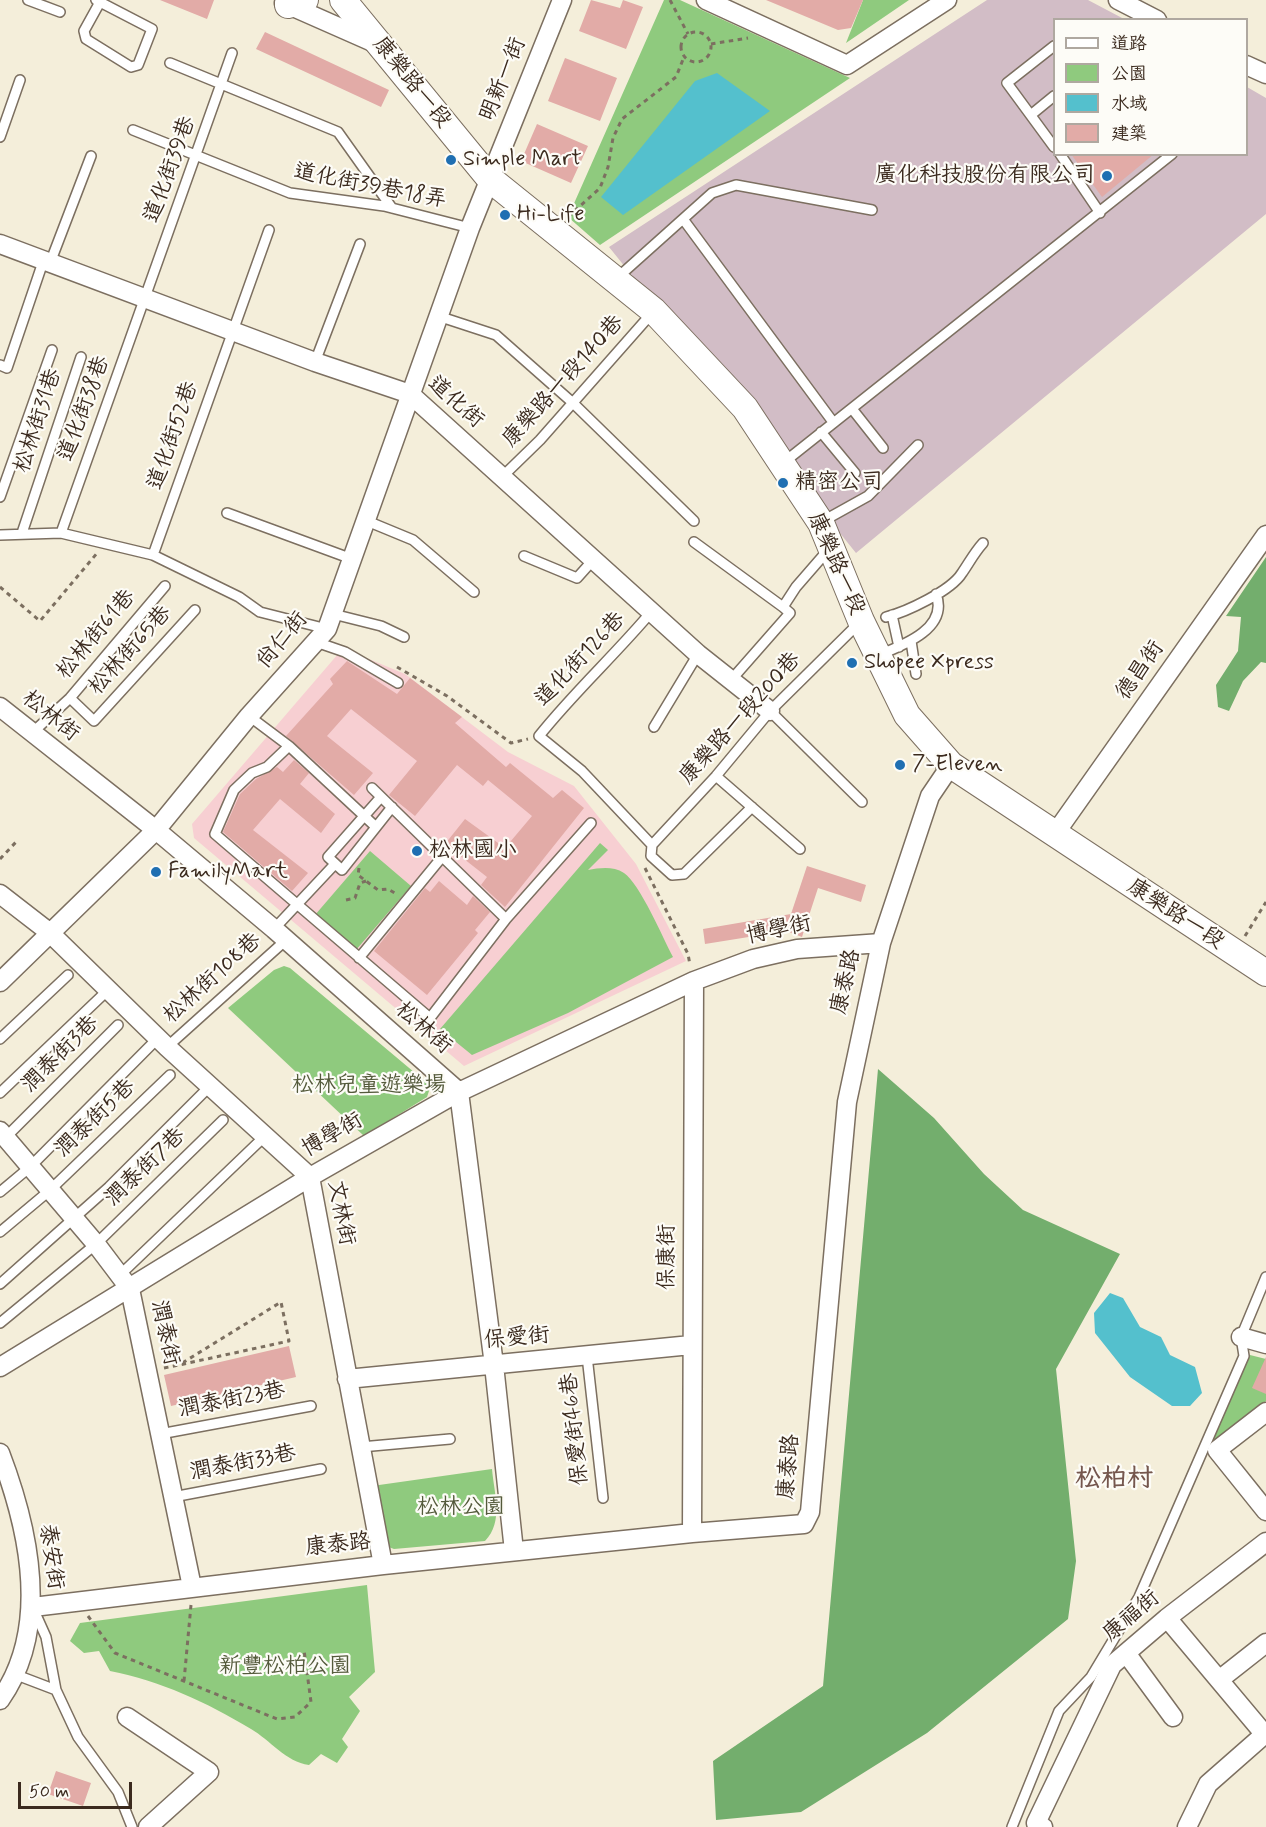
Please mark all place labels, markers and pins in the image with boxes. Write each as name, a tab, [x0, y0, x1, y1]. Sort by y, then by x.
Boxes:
place label: Simple Mart	[463, 147, 582, 173]
marker: Simple Mart	[444, 153, 458, 167]
place label: 廣化科技股份有限公司	[875, 163, 1095, 189]
marker: 廣化科技股份有限公司	[1100, 169, 1114, 183]
place label: Hi-Life	[517, 202, 584, 228]
marker: Hi-Life	[498, 208, 512, 222]
place label: 精密公司	[795, 470, 883, 496]
marker: 精密公司	[776, 476, 790, 490]
place label: Shopee Xpress	[864, 650, 994, 676]
marker: Shopee Xpress	[845, 656, 859, 670]
place label: 7-Eleven	[912, 752, 1002, 778]
marker: 7-Eleven	[893, 758, 907, 772]
place label: 松林國小	[429, 838, 517, 864]
marker: 松林國小	[410, 844, 424, 858]
place label: FamilyMart	[168, 859, 288, 885]
marker: FamilyMart	[149, 865, 163, 879]

